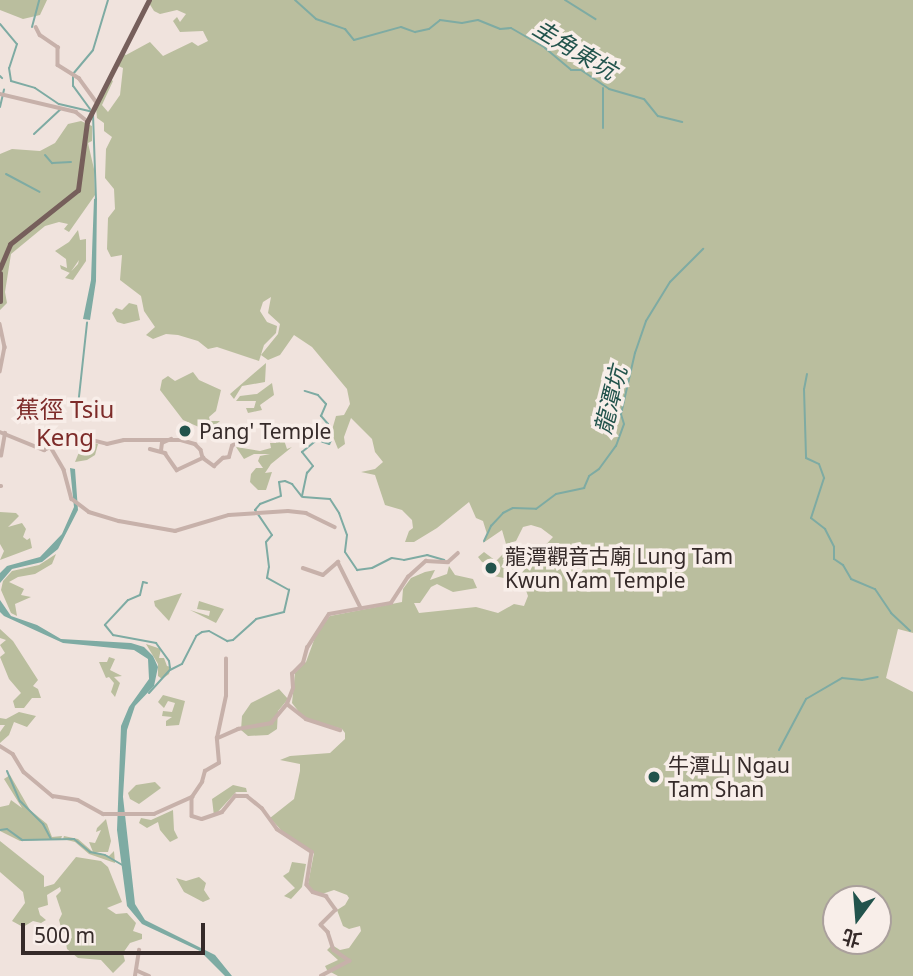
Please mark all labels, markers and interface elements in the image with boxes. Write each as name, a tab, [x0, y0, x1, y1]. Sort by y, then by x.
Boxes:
water label: 圭角東坑	[528, 13, 622, 85]
water label: 龍潭坑	[588, 363, 632, 437]
district label: 蕉徑 Tsiu Keng	[16, 395, 114, 451]
place label: Pang' Temple	[199, 418, 331, 444]
marker: Pang' Temple	[177, 423, 193, 439]
place label: 龍潭觀音古廟 Lung Tam Kwun Yam Temple	[505, 543, 733, 593]
marker: 龍潭觀音古廟 Lung Tam Kwun Yam Temple	[483, 560, 499, 576]
place label: 牛潭山 Ngau Tam Shan	[668, 752, 790, 802]
marker: 牛潭山 Ngau Tam Shan	[646, 769, 662, 785]
north arrow	[822, 885, 892, 955]
scale bar	[24, 909, 208, 953]
text: 500 m	[34, 921, 95, 949]
text: 北	[839, 923, 864, 953]

